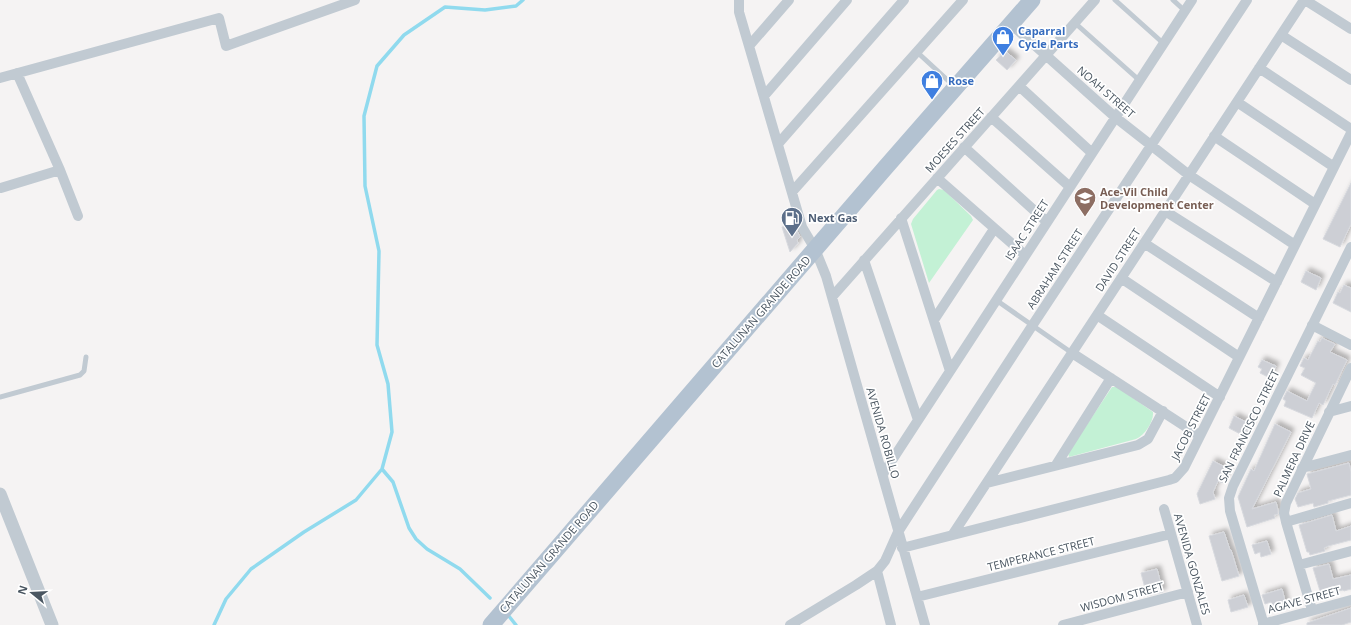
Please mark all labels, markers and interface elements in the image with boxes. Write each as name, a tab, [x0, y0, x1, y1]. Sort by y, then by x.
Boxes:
place label: Caparral Cycle Parts	[1018, 23, 1079, 51]
shop icon: Caparral Cycle Parts	[990, 24, 1016, 57]
street label: NOAH STREET	[1074, 62, 1138, 121]
shop icon: Rose	[919, 68, 945, 101]
place label: Rose	[948, 73, 975, 88]
street label: MOESES STREET	[921, 104, 988, 175]
place label: Ace-Vil Child Development Center	[1100, 184, 1214, 212]
school or university icon: Ace-Vil Child Development Center	[1072, 185, 1098, 218]
street label: ISAAC STREET	[1001, 196, 1052, 263]
fuel station icon: Next Gas	[779, 205, 805, 238]
place label: Next Gas	[808, 210, 858, 225]
street label: DAVID STREET	[1092, 225, 1144, 294]
street label: ABRAHAM STREET	[1023, 226, 1086, 312]
street label: CATALUNAN GRANDE ROAD	[708, 252, 814, 371]
street label: SAN FRANCISCO STREET	[1215, 367, 1282, 485]
street label: AVENIDA ROBILLO	[863, 385, 904, 480]
street label: JACOB STREET	[1167, 391, 1214, 463]
street label: PALMERA DRIVE	[1269, 418, 1318, 499]
street label: CATALUNAN GRANDE ROAD	[496, 497, 602, 616]
street label: AVENIDA GONZALES	[1171, 511, 1214, 616]
street label: TEMPERANCE STREET	[986, 533, 1096, 574]
north arrow	[12, 573, 52, 613]
street label: WISDOM STREET	[1079, 578, 1165, 615]
text: N	[13, 583, 31, 596]
street label: AGAVE STREET	[1266, 583, 1342, 616]

